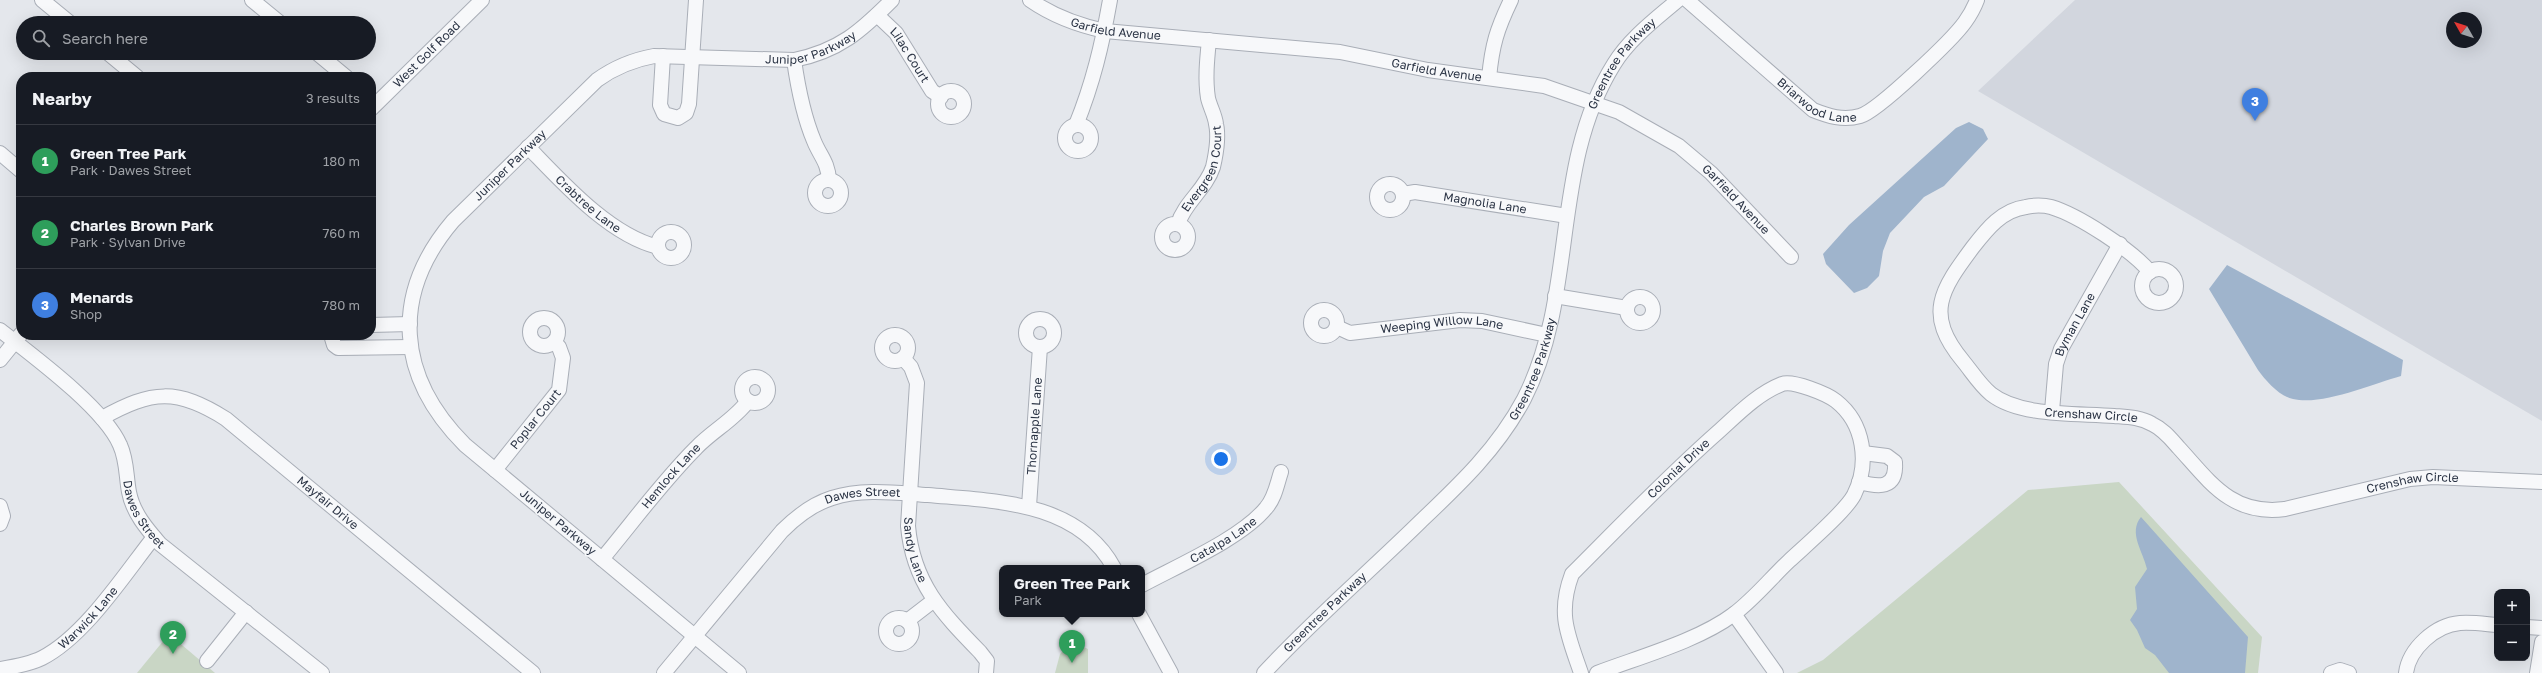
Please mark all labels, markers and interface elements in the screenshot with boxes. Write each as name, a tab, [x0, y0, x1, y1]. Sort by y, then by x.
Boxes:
north arrow	[2446, 12, 2482, 48]
street label: Garfield Avenue	[1069, 14, 1161, 43]
street label: Greentree Parkway	[1584, 14, 1659, 111]
search box	[16, 16, 376, 60]
street label: West Golf Road	[390, 18, 463, 90]
street label: Lilac Court	[887, 23, 933, 85]
icon: search	[30, 27, 52, 49]
street label: Juniper Parkway	[765, 27, 859, 67]
text: Search here	[62, 29, 148, 47]
street label: Garfield Avenue	[1390, 55, 1483, 84]
street label: Briarwood Lane	[1774, 74, 1858, 125]
text: Nearby	[32, 88, 92, 109]
pin: 3	[2242, 88, 2268, 121]
text: 3 results	[306, 90, 360, 106]
street label: Evergreen Court	[1178, 124, 1224, 214]
street label: Juniper Parkway	[470, 126, 549, 204]
text: Green Tree Park	[70, 144, 186, 162]
text: 1	[42, 153, 48, 169]
text: 180 m	[323, 153, 360, 169]
street label: Garfield Avenue	[1699, 161, 1773, 237]
text: Park · Dawes Street	[70, 162, 191, 178]
street label: Crabtree Lane	[552, 172, 624, 236]
street label: Magnolia Lane	[1442, 189, 1528, 217]
text: Charles Brown Park	[70, 216, 214, 234]
text: 2	[41, 225, 49, 241]
text: 760 m	[322, 225, 360, 241]
text: Park · Sylvan Drive	[70, 234, 186, 250]
text: Menards	[70, 288, 133, 306]
street label: Byman Lane	[2051, 290, 2098, 358]
text: 3	[41, 297, 49, 313]
text: 780 m	[322, 297, 360, 313]
text: Shop	[70, 306, 102, 322]
street label: Weeping Willow Lane	[1380, 312, 1505, 336]
street label: Greentree Parkway	[1505, 316, 1558, 423]
street label: Thornapple Lane	[1023, 377, 1045, 475]
street label: Poplar Court	[507, 386, 564, 452]
street label: Crenshaw Circle	[2044, 404, 2139, 425]
street label: Colonial Drive	[1644, 435, 1712, 501]
street label: Hemlock Lane	[638, 440, 704, 511]
your location	[1211, 449, 1231, 469]
street label: Crenshaw Circle	[2365, 469, 2459, 496]
street label: Mayfair Drive	[294, 473, 362, 532]
street label: Dawes Street	[120, 479, 168, 552]
street label: Dawes Street	[822, 484, 901, 507]
street label: Juniper Parkway	[517, 485, 600, 558]
street label: Catalpa Lane	[1187, 513, 1260, 566]
street label: Sandy Lane	[901, 517, 931, 585]
popup	[999, 565, 1145, 617]
street label: Greentree Parkway	[1280, 569, 1370, 655]
text: Green Tree Park	[1014, 574, 1130, 592]
street label: Warwick Lane	[55, 583, 121, 652]
map controls	[2494, 589, 2530, 661]
button: +	[2494, 589, 2530, 625]
text: Park	[1014, 592, 1042, 608]
pin: 2	[160, 621, 186, 654]
button: −	[2494, 625, 2530, 661]
pin: 1	[1059, 630, 1085, 663]

